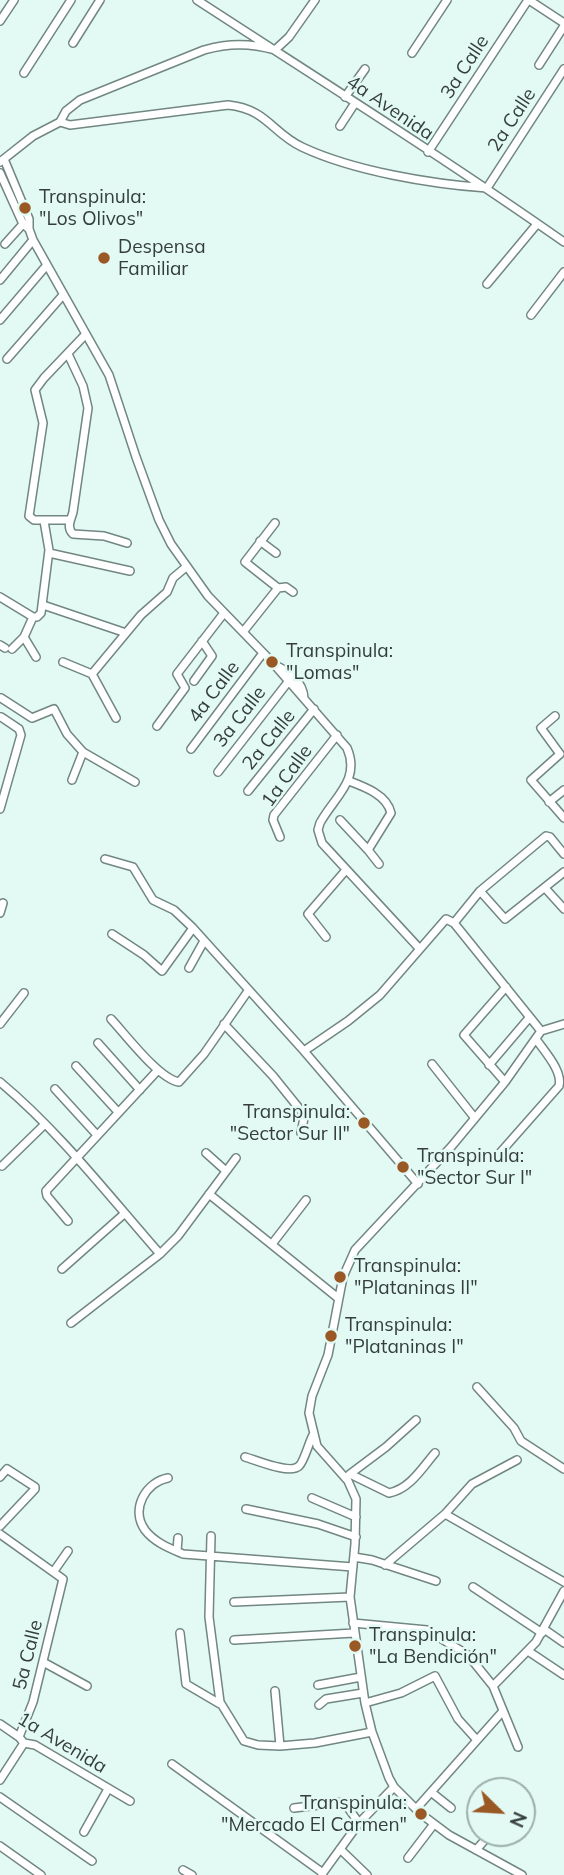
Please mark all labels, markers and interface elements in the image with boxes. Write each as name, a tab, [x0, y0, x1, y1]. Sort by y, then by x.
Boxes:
street label: 3a Calle	[436, 31, 494, 103]
street label: 4a Avenida	[342, 71, 438, 145]
street label: 2a Calle	[483, 84, 541, 156]
place label: Transpinula: "Los Olivos"	[39, 186, 146, 230]
marker: Transpinula: "Los Olivos"	[17, 200, 33, 216]
place label: Despensa Familiar	[118, 236, 206, 280]
marker: Despensa Familiar	[96, 250, 112, 266]
place label: Transpinula: "Lomas"	[286, 640, 393, 684]
marker: Transpinula: "Lomas"	[264, 654, 280, 670]
street label: 4a Calle	[183, 657, 245, 727]
street label: 3a Calle	[209, 682, 271, 752]
street label: 2a Calle	[238, 705, 300, 775]
street label: 1a Calle	[257, 740, 317, 812]
place label: Transpinula: "Sector Sur II"	[230, 1101, 350, 1145]
marker: Transpinula: "Sector Sur II"	[356, 1115, 372, 1131]
place label: Transpinula: "Sector Sur I"	[417, 1145, 532, 1189]
marker: Transpinula: "Sector Sur I"	[395, 1159, 411, 1175]
place label: Transpinula: "Plataninas II"	[354, 1255, 478, 1299]
marker: Transpinula: "Plataninas II"	[332, 1269, 348, 1285]
place label: Transpinula: "Plataninas I"	[345, 1314, 464, 1358]
marker: Transpinula: "Plataninas I"	[323, 1328, 339, 1344]
street label: 5a Calle	[8, 1618, 48, 1692]
place label: Transpinula: "La Bendición"	[369, 1624, 497, 1668]
marker: Transpinula: "La Bendición"	[347, 1638, 363, 1654]
street label: 1a Avenida	[13, 1707, 111, 1779]
north arrow	[466, 1777, 536, 1847]
place label: Transpinula: "Mercado El Carmen"	[221, 1792, 407, 1836]
marker: Transpinula: "Mercado El Carmen"	[413, 1806, 429, 1822]
text: N	[504, 1808, 532, 1831]

